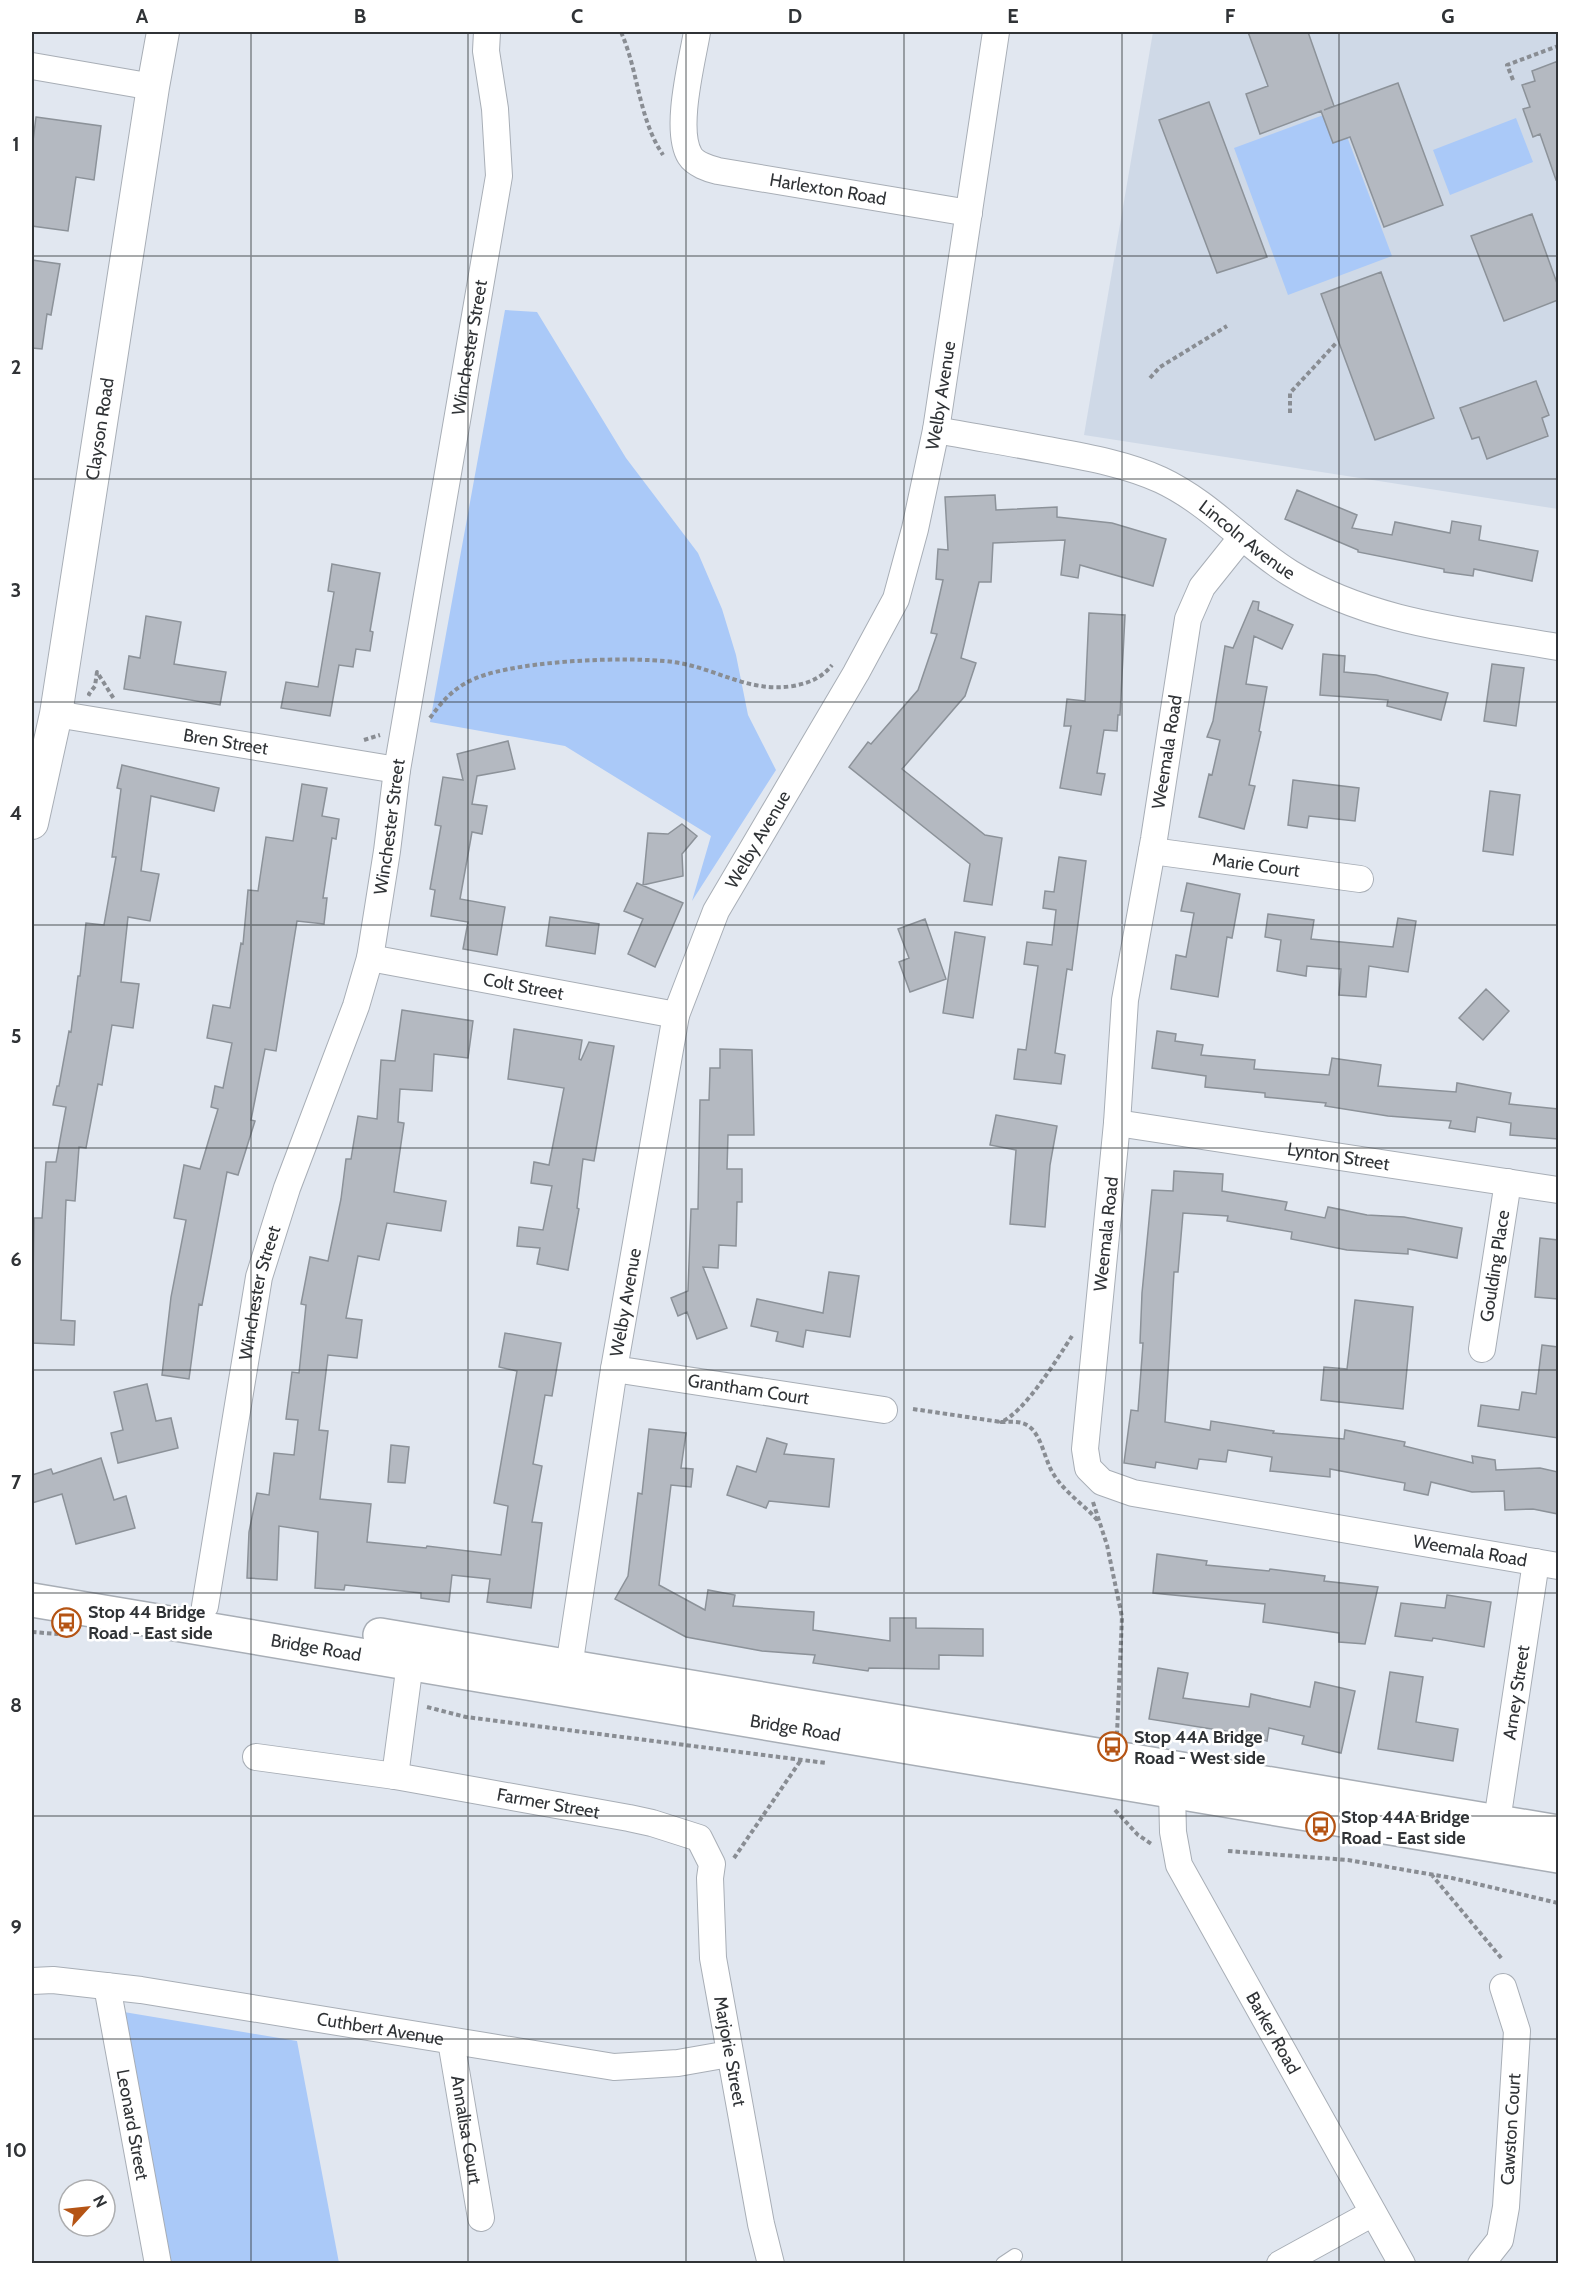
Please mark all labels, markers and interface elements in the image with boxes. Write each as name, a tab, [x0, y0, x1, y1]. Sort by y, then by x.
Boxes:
text: A	[136, 4, 149, 28]
text: B	[354, 4, 366, 28]
text: C	[571, 4, 583, 28]
text: D	[788, 4, 802, 28]
text: E	[1007, 4, 1019, 28]
text: F	[1225, 4, 1236, 28]
text: G	[1441, 4, 1455, 28]
text: 1	[12, 132, 20, 156]
street label: Harlexton Road	[768, 169, 888, 210]
street label: Winchester Street	[447, 278, 492, 417]
street label: Welby Avenue	[921, 340, 960, 452]
text: 2	[11, 355, 21, 379]
street label: Clayson Road	[81, 376, 119, 482]
street label: Lincoln Avenue	[1194, 495, 1299, 584]
text: 3	[11, 578, 21, 602]
street label: Weemala Road	[1147, 693, 1187, 811]
street label: Bren Street	[182, 724, 270, 760]
street label: Winchester Street	[369, 757, 410, 896]
street label: Welby Avenue	[721, 787, 795, 893]
text: 4	[10, 801, 22, 825]
street label: Marie Court	[1211, 848, 1301, 882]
street label: Colt Street	[481, 968, 565, 1005]
text: 5	[11, 1024, 21, 1048]
street label: Lynton Street	[1286, 1138, 1391, 1175]
street label: Weemala Road	[1089, 1176, 1123, 1292]
street label: Goulding Place	[1475, 1209, 1514, 1323]
street label: Winchester Street	[235, 1223, 285, 1361]
street label: Welby Avenue	[605, 1246, 646, 1358]
text: 6	[10, 1247, 22, 1271]
street label: Grantham Court	[686, 1369, 811, 1409]
text: 7	[11, 1470, 22, 1494]
street label: Weemala Road	[1412, 1530, 1529, 1572]
place label: Stop 44 Bridge Road - East side	[88, 1601, 213, 1644]
bus stop icon: Stop 44 Bridge Road - East side	[51, 1606, 83, 1638]
street label: Bridge Road	[269, 1629, 363, 1666]
street label: Arney Street	[1498, 1644, 1534, 1741]
text: 8	[10, 1693, 22, 1717]
street label: Bridge Road	[748, 1710, 842, 1746]
place label: Stop 44A Bridge Road - West side	[1134, 1726, 1265, 1769]
bus stop icon: Stop 44A Bridge Road - West side	[1097, 1731, 1129, 1763]
street label: Farmer Street	[495, 1784, 601, 1824]
place label: Stop 44A Bridge Road - East side	[1341, 1806, 1470, 1849]
bus stop icon: Stop 44A Bridge Road - East side	[1304, 1811, 1336, 1843]
text: 9	[10, 1915, 22, 1939]
street label: Barker Road	[1241, 1988, 1305, 2078]
street label: Marjorie Street	[709, 1994, 751, 2108]
street label: Cuthbert Avenue	[315, 2008, 445, 2050]
street label: Leonard Street	[111, 2067, 153, 2182]
street label: Cawston Court	[1496, 2073, 1525, 2186]
street label: Annalisa Court	[446, 2074, 486, 2186]
text: 10	[5, 2138, 27, 2162]
north arrow	[57, 2178, 117, 2238]
text: N	[89, 2192, 111, 2211]

